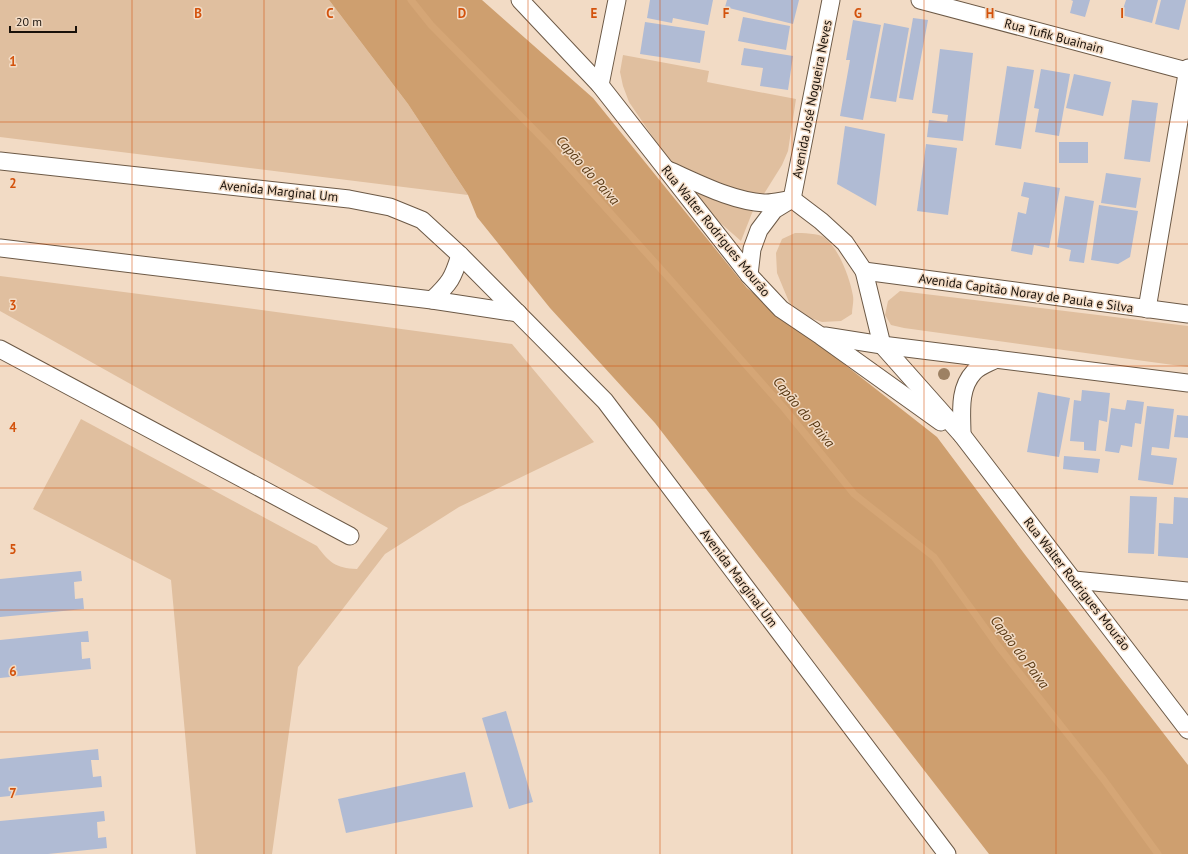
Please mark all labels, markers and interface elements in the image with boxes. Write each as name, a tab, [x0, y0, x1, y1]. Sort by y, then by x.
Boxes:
text: B	[194, 5, 202, 22]
text: C	[326, 5, 334, 22]
text: D	[458, 5, 466, 22]
text: E	[591, 5, 598, 22]
text: F	[723, 5, 730, 22]
text: G	[854, 5, 862, 22]
text: H	[986, 5, 994, 22]
text: I	[1120, 5, 1124, 22]
scale bar	[10, 8, 76, 34]
text: 20 m	[16, 14, 42, 29]
street label: Rua Tufik Buainain	[1003, 15, 1105, 57]
street label: Avenida José Nogueira Neves	[788, 18, 836, 180]
text: 1	[9, 53, 17, 70]
water label: Capão do Paiva	[552, 132, 624, 209]
street label: Rua Walter Rodrigues Mourão	[658, 162, 774, 300]
text: 2	[9, 175, 17, 192]
street label: Avenida Marginal Um	[219, 176, 339, 206]
street label: Avenida Capitão Noray de Paula e Silva	[918, 270, 1134, 316]
text: 3	[9, 297, 17, 314]
water label: Capão do Paiva	[769, 373, 839, 451]
text: 4	[9, 419, 17, 436]
street label: Rua Walter Rodrigues Mourão	[1020, 514, 1134, 654]
street label: Avenida Marginal Um	[696, 525, 782, 631]
text: 5	[9, 541, 17, 558]
water label: Capão do Paiva	[987, 612, 1053, 692]
text: 6	[9, 663, 17, 680]
text: 7	[9, 785, 17, 802]

